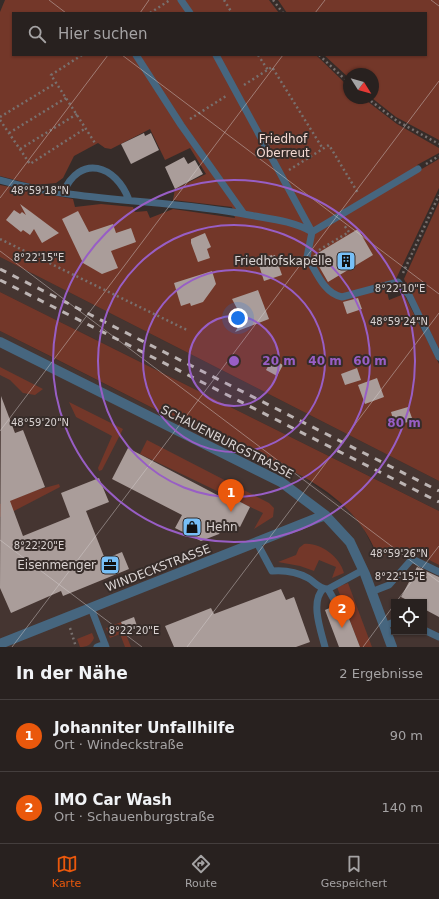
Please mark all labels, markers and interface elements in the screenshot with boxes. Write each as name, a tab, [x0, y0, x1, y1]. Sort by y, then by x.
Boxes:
search box	[12, 12, 427, 56]
icon: search	[26, 23, 48, 45]
text: Hier suchen	[58, 25, 147, 43]
north arrow	[343, 68, 379, 104]
park label: Friedhof Oberreut	[256, 132, 310, 160]
text: 48°59'18"N	[11, 185, 69, 196]
building icon: Friedhofskapelle	[335, 250, 357, 272]
text: 8°22'15"E	[14, 252, 64, 263]
place label: Friedhofskapelle	[234, 254, 332, 268]
text: 8°22'10"E	[375, 283, 425, 294]
your location	[228, 308, 248, 328]
text: 48°59'24"N	[370, 316, 428, 327]
centre of rings	[227, 354, 241, 368]
text: 20 m	[262, 354, 296, 368]
text: 40 m	[308, 354, 342, 368]
text: 60 m	[353, 354, 387, 368]
street label: SCHAUENBURGSTRASSE	[158, 402, 296, 482]
text: 80 m	[387, 416, 421, 430]
text: 48°59'20"N	[11, 417, 69, 428]
pin: 1	[218, 479, 244, 512]
shop icon: Hehn	[181, 516, 203, 538]
place label: Hehn	[206, 520, 238, 534]
text: 8°22'20"E	[14, 540, 64, 551]
street label: WINDECKSTRASSE	[104, 542, 212, 594]
text: 48°59'26"N	[370, 548, 428, 559]
office icon: Eisenmenger	[99, 554, 121, 576]
place label: Eisenmenger	[17, 558, 96, 572]
text: 8°22'15"E	[375, 571, 425, 582]
pin: 2	[329, 595, 355, 628]
map controls	[391, 599, 427, 635]
button: locate	[391, 599, 427, 635]
text: 8°22'20"E	[109, 625, 159, 636]
text: In der Nähe	[16, 663, 128, 683]
text: 2 Ergebnisse	[339, 666, 423, 681]
text: Johanniter Unfallhilfe	[54, 719, 235, 737]
text: 1	[24, 728, 34, 743]
text: 90 m	[390, 728, 423, 743]
text: Ort · Windeckstraße	[54, 737, 184, 752]
text: IMO Car Wash	[54, 791, 172, 809]
text: 2	[24, 800, 34, 815]
text: 140 m	[381, 800, 423, 815]
text: Ort · Schauenburgstraße	[54, 809, 214, 824]
tab: Karte	[52, 853, 81, 890]
tab: Route	[185, 853, 217, 890]
tab: Gespeichert	[321, 853, 387, 890]

